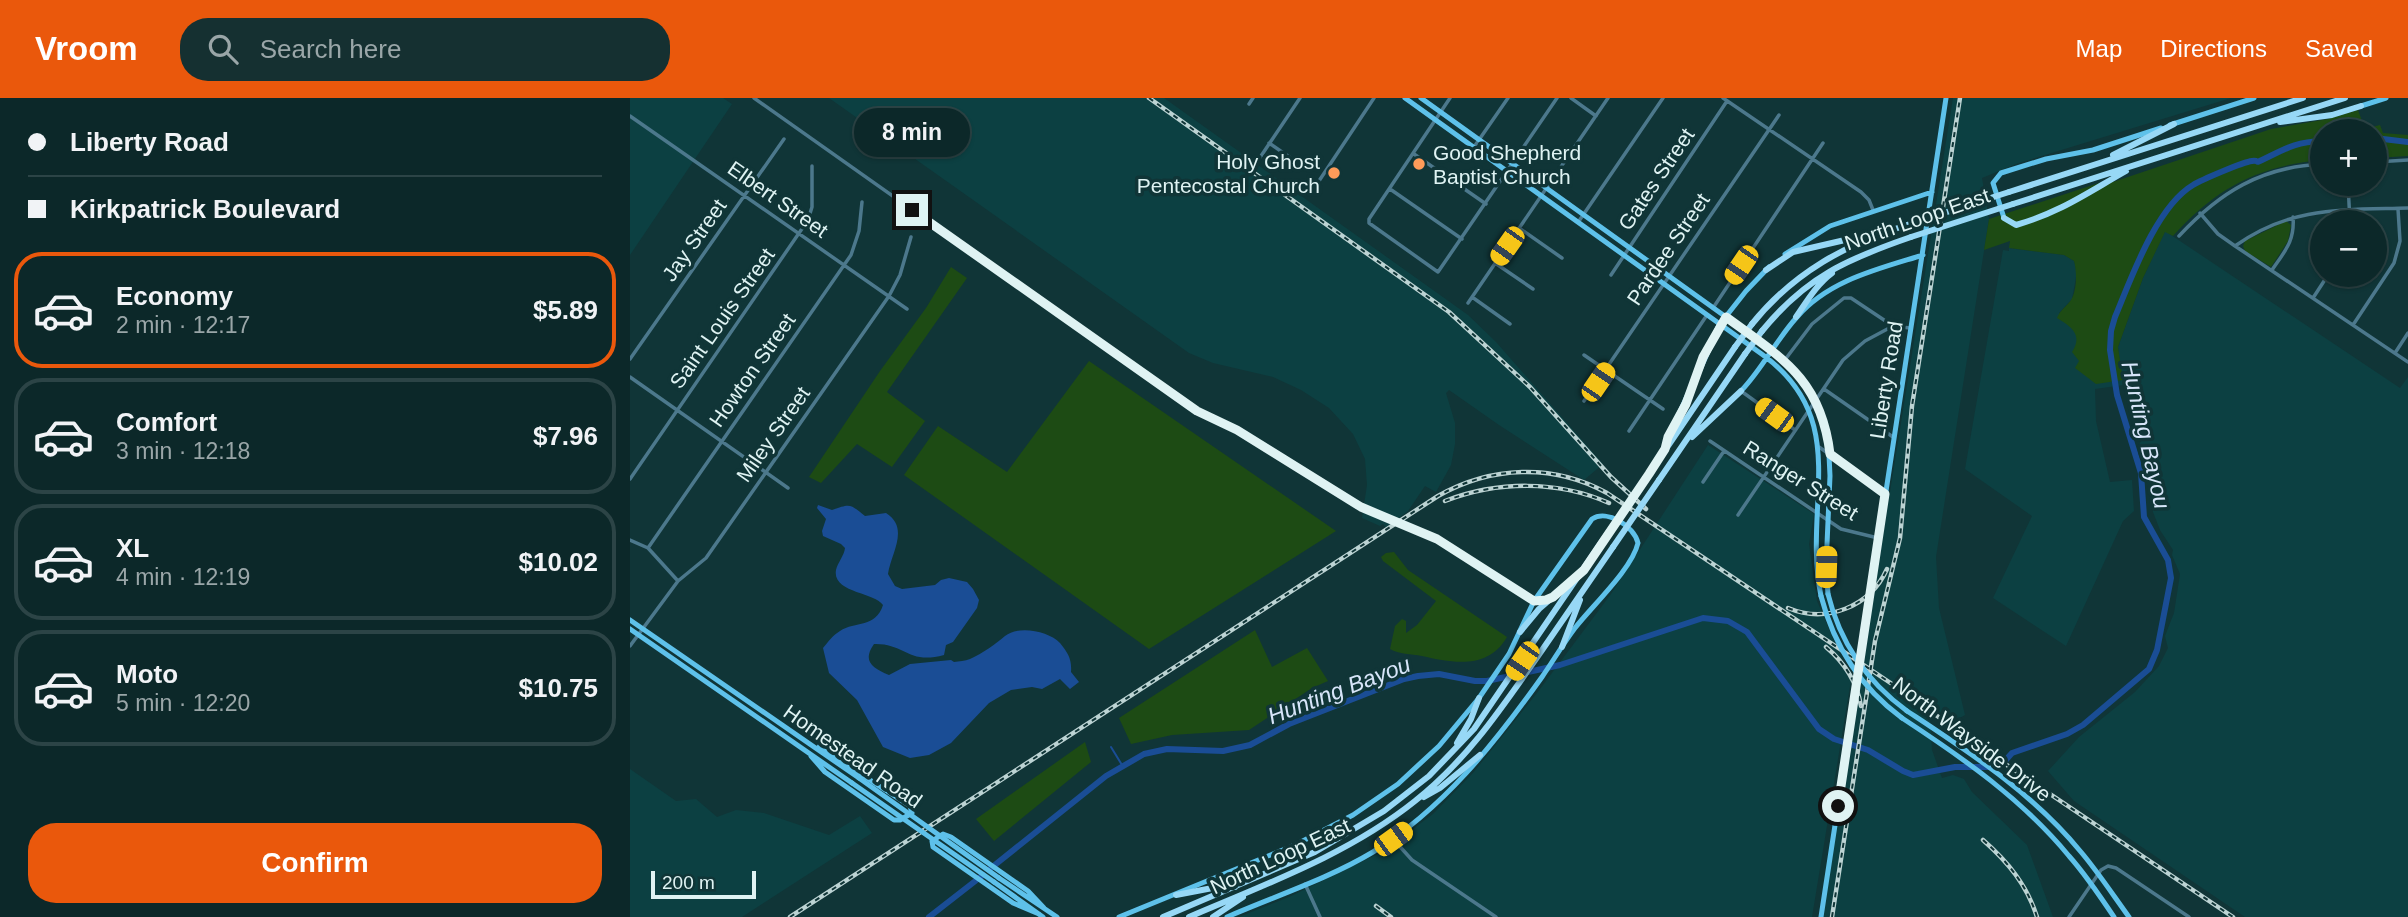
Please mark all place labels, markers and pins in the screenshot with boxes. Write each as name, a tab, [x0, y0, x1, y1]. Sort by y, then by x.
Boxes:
place label: Good Shepherd Baptist Church	[1433, 141, 1581, 188]
place label: Holy Ghost Pentecostal Church	[1137, 150, 1320, 197]
marker: Good Shepherd Baptist Church	[1411, 156, 1427, 172]
marker: Holy Ghost Pentecostal Church	[1326, 165, 1342, 181]

